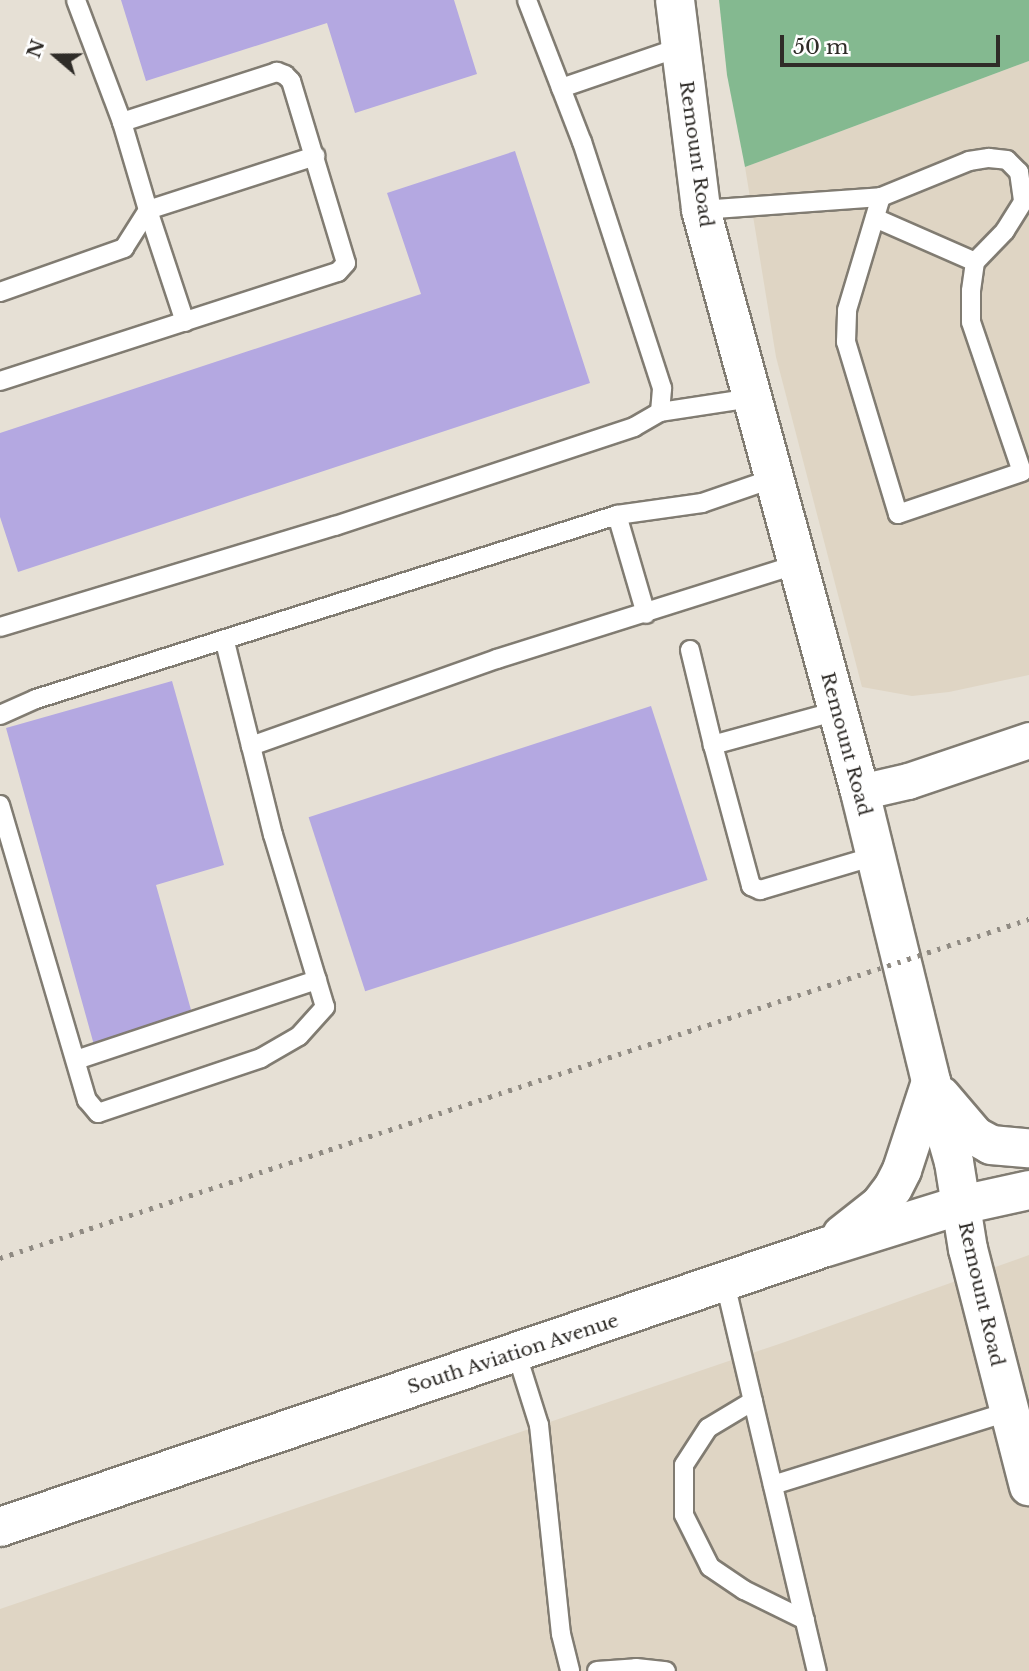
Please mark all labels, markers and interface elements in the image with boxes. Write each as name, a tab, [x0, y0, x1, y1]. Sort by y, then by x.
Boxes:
north arrow	[21, 21, 91, 91]
scale bar	[784, 21, 1004, 65]
text: 50 m	[793, 34, 848, 60]
text: N	[22, 36, 50, 61]
street label: Remount Road	[674, 79, 718, 229]
street label: Remount Road	[816, 670, 876, 818]
street label: Remount Road	[953, 1220, 1009, 1368]
street label: South Aviation Avenue	[404, 1309, 622, 1399]

